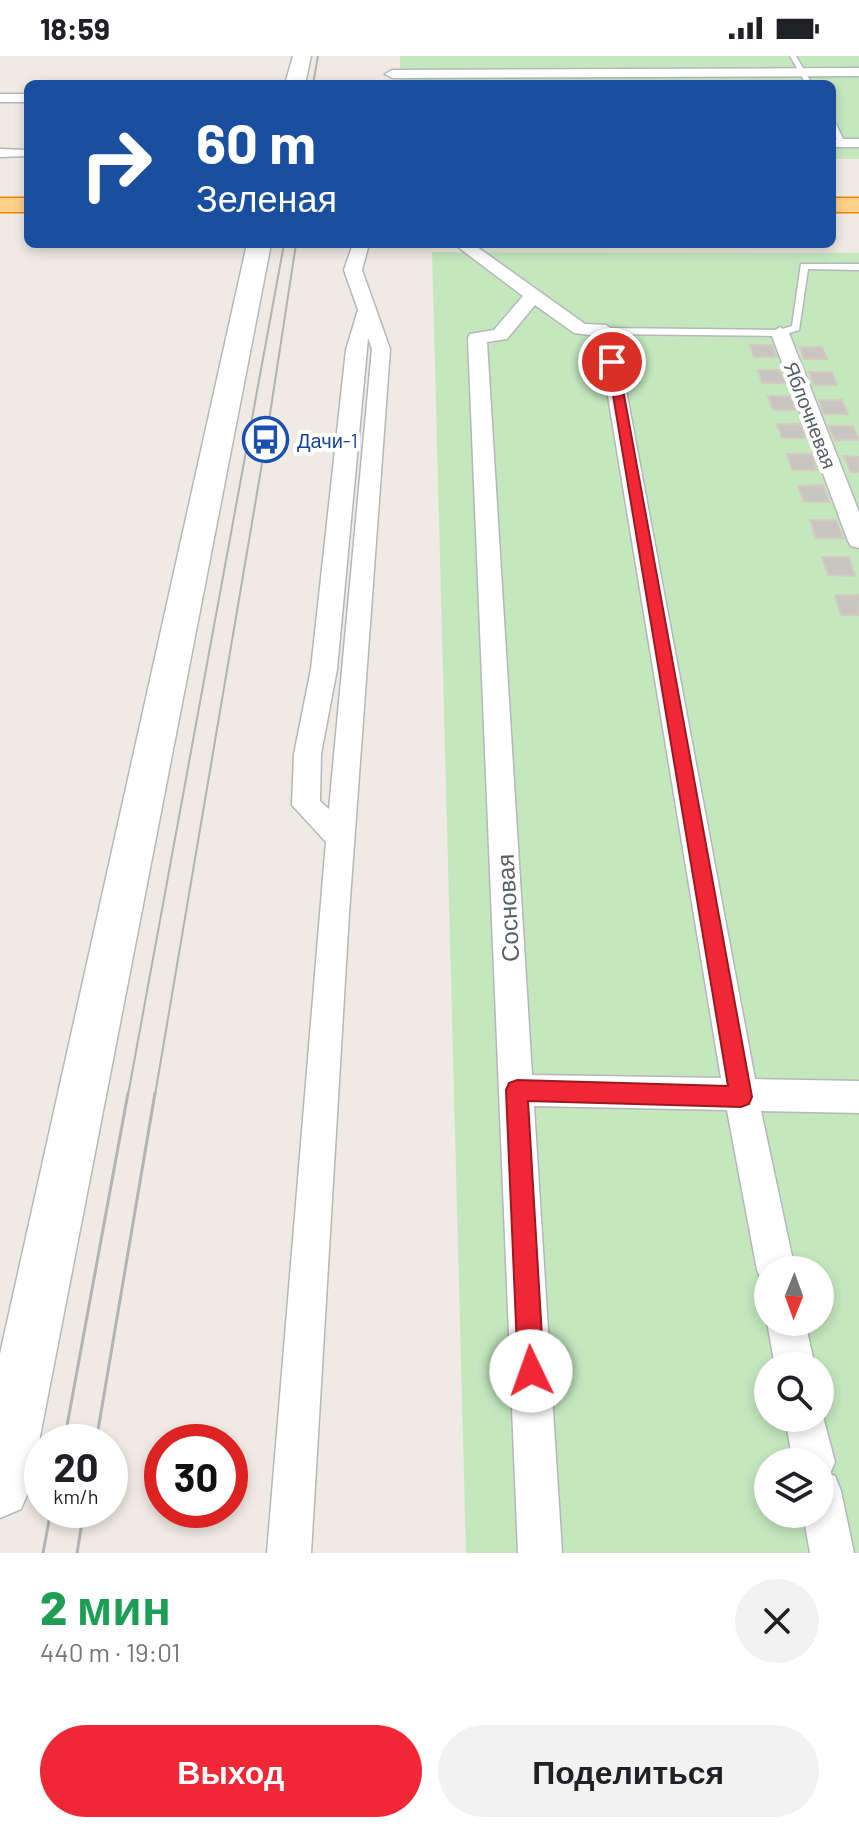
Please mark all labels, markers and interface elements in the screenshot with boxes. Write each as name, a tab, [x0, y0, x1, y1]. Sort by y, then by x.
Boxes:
text: 18:59	[40, 10, 110, 46]
text: 60 m	[196, 108, 316, 175]
icon: right	[64, 112, 168, 216]
text: Зеленая	[196, 176, 337, 219]
pin	[578, 328, 646, 396]
icon: arrive	[590, 340, 634, 384]
street label: Яблочневая	[780, 358, 842, 472]
bus stop icon: Дачи-1	[242, 416, 290, 464]
place label: Дачи-1	[297, 428, 358, 452]
street label: Сосновая	[490, 853, 524, 963]
north arrow	[754, 1256, 834, 1336]
map controls	[754, 1256, 834, 1528]
position arrow	[489, 1329, 573, 1413]
button: search	[754, 1352, 834, 1432]
speed limit sign: 30	[144, 1424, 248, 1528]
text: 20	[53, 1442, 99, 1490]
button: layers	[754, 1448, 834, 1528]
text: km/h	[53, 1484, 99, 1508]
text: 2 мин	[40, 1577, 171, 1635]
button: close	[735, 1579, 819, 1663]
text: 440 m · 19:01	[40, 1636, 180, 1667]
button: Выход	[40, 1725, 422, 1817]
button: Поделиться	[438, 1725, 819, 1817]

